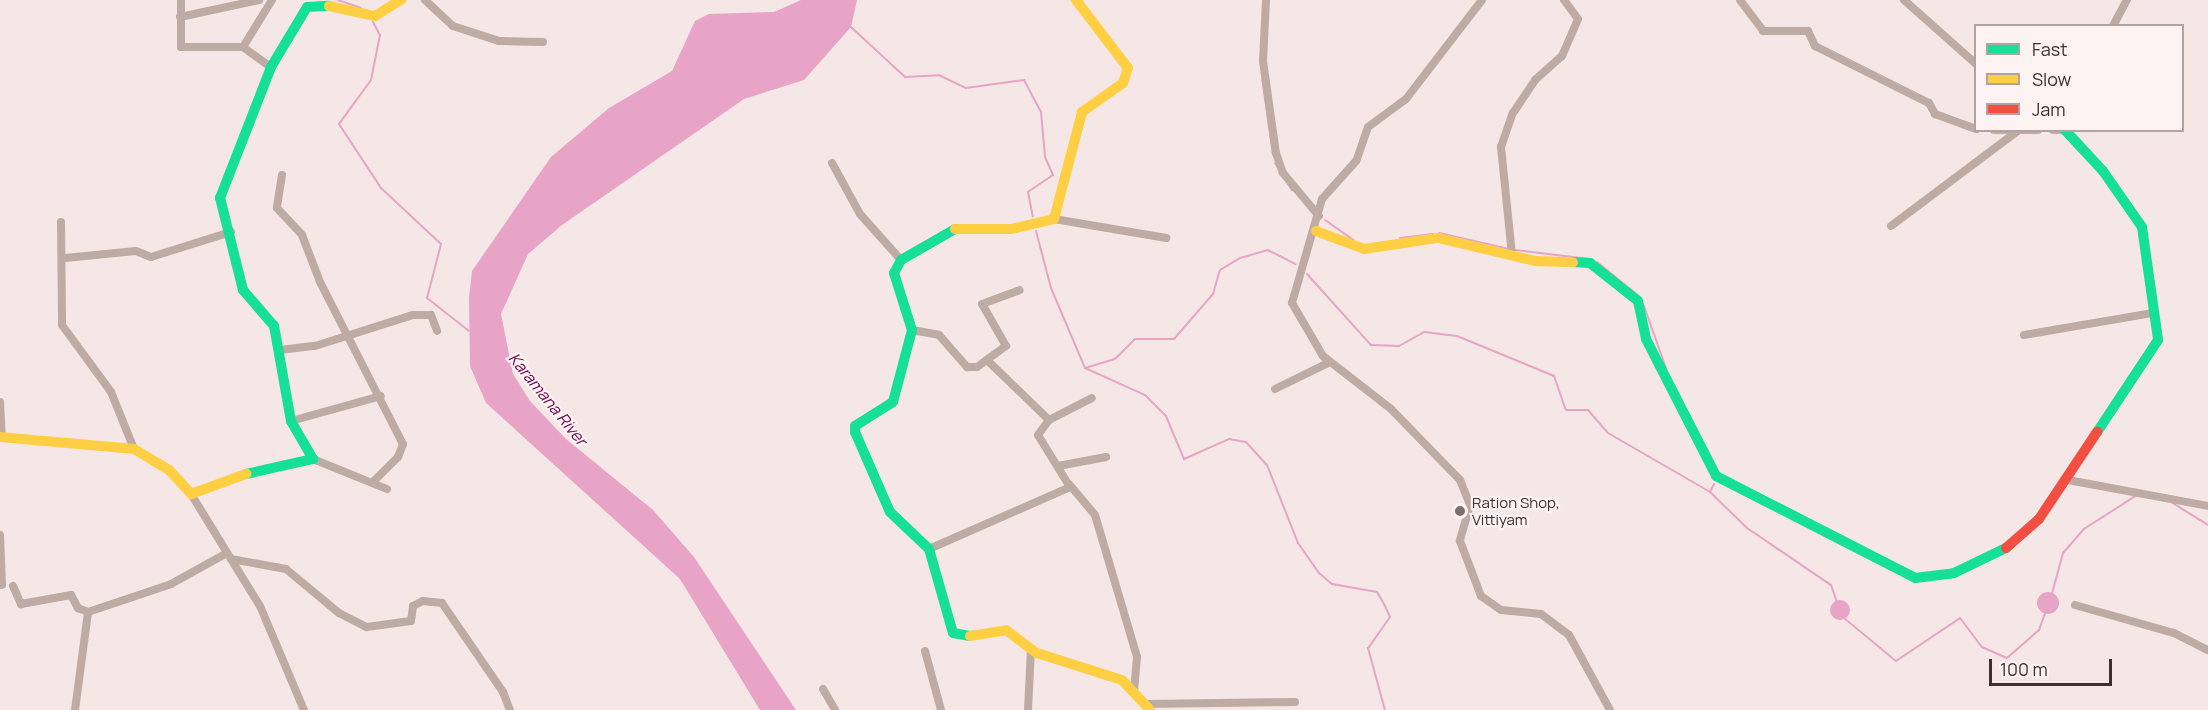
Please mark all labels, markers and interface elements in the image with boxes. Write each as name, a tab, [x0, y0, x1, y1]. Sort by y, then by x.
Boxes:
legend	[1974, 24, 2184, 132]
text: Fast	[2032, 37, 2067, 61]
text: Slow	[2032, 67, 2071, 91]
text: Jam	[2032, 97, 2066, 121]
water label: Karamana River	[505, 349, 591, 449]
place label: Ration Shop, Vittiyam	[1472, 493, 1560, 528]
marker: Ration Shop, Vittiyam	[1453, 504, 1467, 518]
scale bar	[1992, 647, 2115, 685]
text: 100 m	[2000, 657, 2048, 681]

